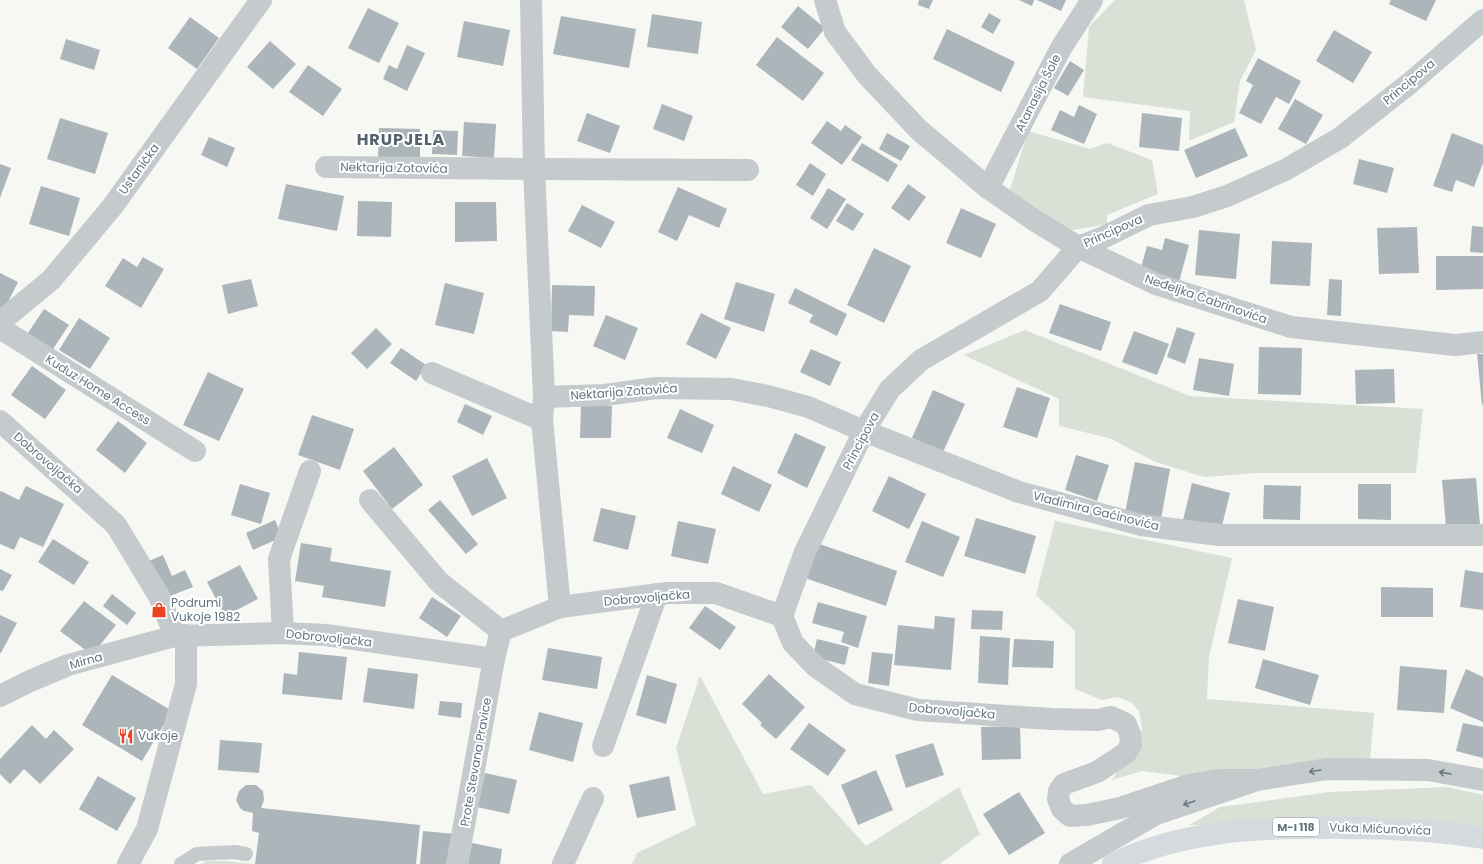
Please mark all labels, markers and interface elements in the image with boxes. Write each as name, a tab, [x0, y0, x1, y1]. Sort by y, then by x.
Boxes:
street label: Atanasija Šole	[1011, 51, 1064, 134]
street label: Principova	[1379, 55, 1438, 108]
district label: HRUPJELA	[357, 128, 445, 151]
street label: Ustanička	[114, 140, 163, 198]
street label: Nektarija Zotovića	[340, 158, 448, 177]
street label: Principova	[1081, 210, 1145, 251]
street label: Neđeljka Čabrinovića	[1143, 270, 1270, 327]
street label: Kuduz Home Access	[42, 350, 154, 429]
street label: Nektarija Zotovića	[570, 379, 678, 404]
street label: Principova	[838, 409, 883, 473]
street label: Dobrovoljačka	[10, 428, 87, 497]
street label: Vladimira Gaćinovića	[1031, 487, 1161, 534]
street label: Dobrovoljačka	[603, 585, 691, 610]
place label: Podrumi Vukoje 1982	[171, 594, 240, 625]
shop icon: Podrumi Vukoje 1982	[150, 601, 168, 619]
street label: Dobrovoljačka	[285, 625, 373, 650]
street label: Mirna	[67, 648, 104, 673]
street label: Prote Stevana Pravice	[456, 696, 495, 828]
street label: Dobrovoljačka	[908, 698, 996, 723]
restaurant icon: Vukoje	[117, 727, 135, 745]
place label: Vukoje	[138, 727, 178, 744]
one-way arrow	[1309, 767, 1322, 775]
one-way arrow	[1439, 769, 1452, 777]
one-way arrow	[1184, 799, 1196, 807]
road number: M-I 118	[1273, 818, 1319, 836]
street label: Vuka Mićunovića	[1329, 818, 1431, 839]

